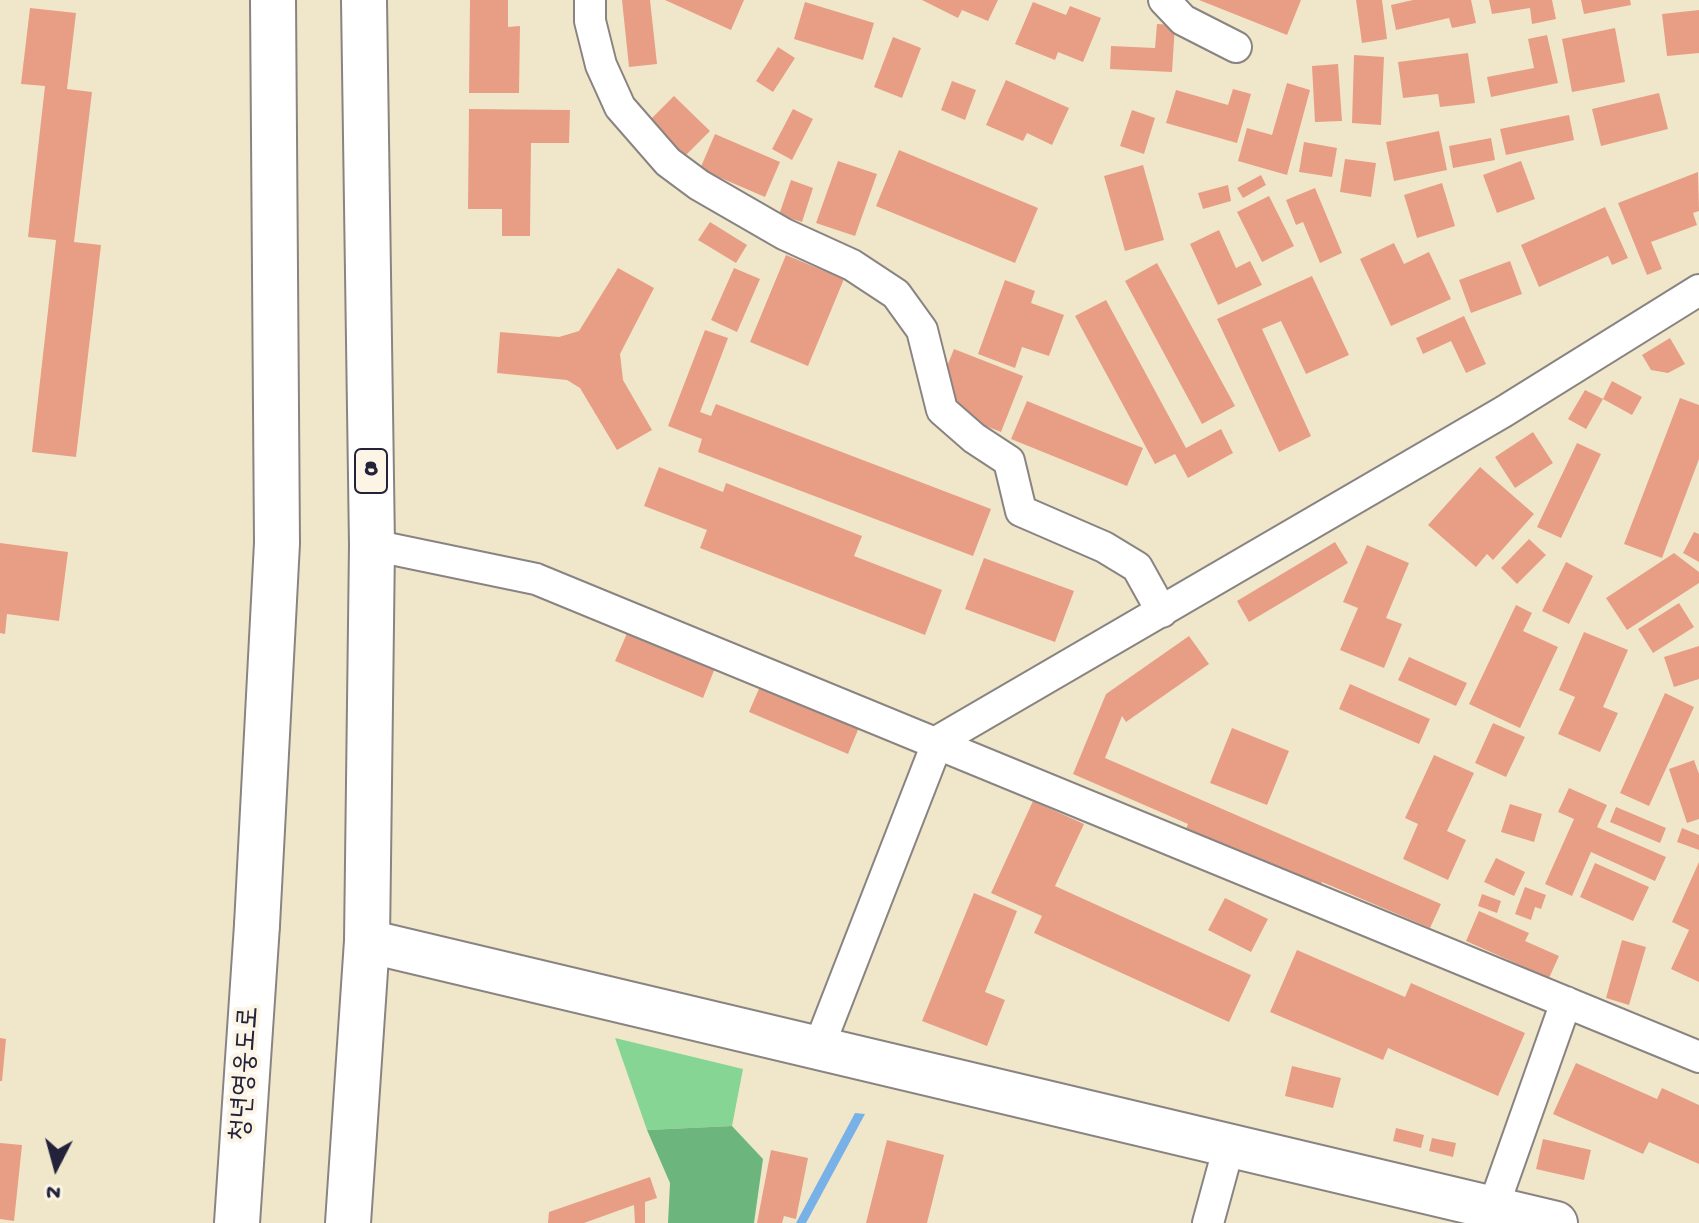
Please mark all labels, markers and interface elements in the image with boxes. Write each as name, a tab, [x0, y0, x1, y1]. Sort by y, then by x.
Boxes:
road number: 8	[355, 449, 387, 493]
street label: 청년영웅도로	[226, 1005, 268, 1143]
north arrow	[16, 1127, 96, 1207]
text: N	[45, 1177, 62, 1205]

